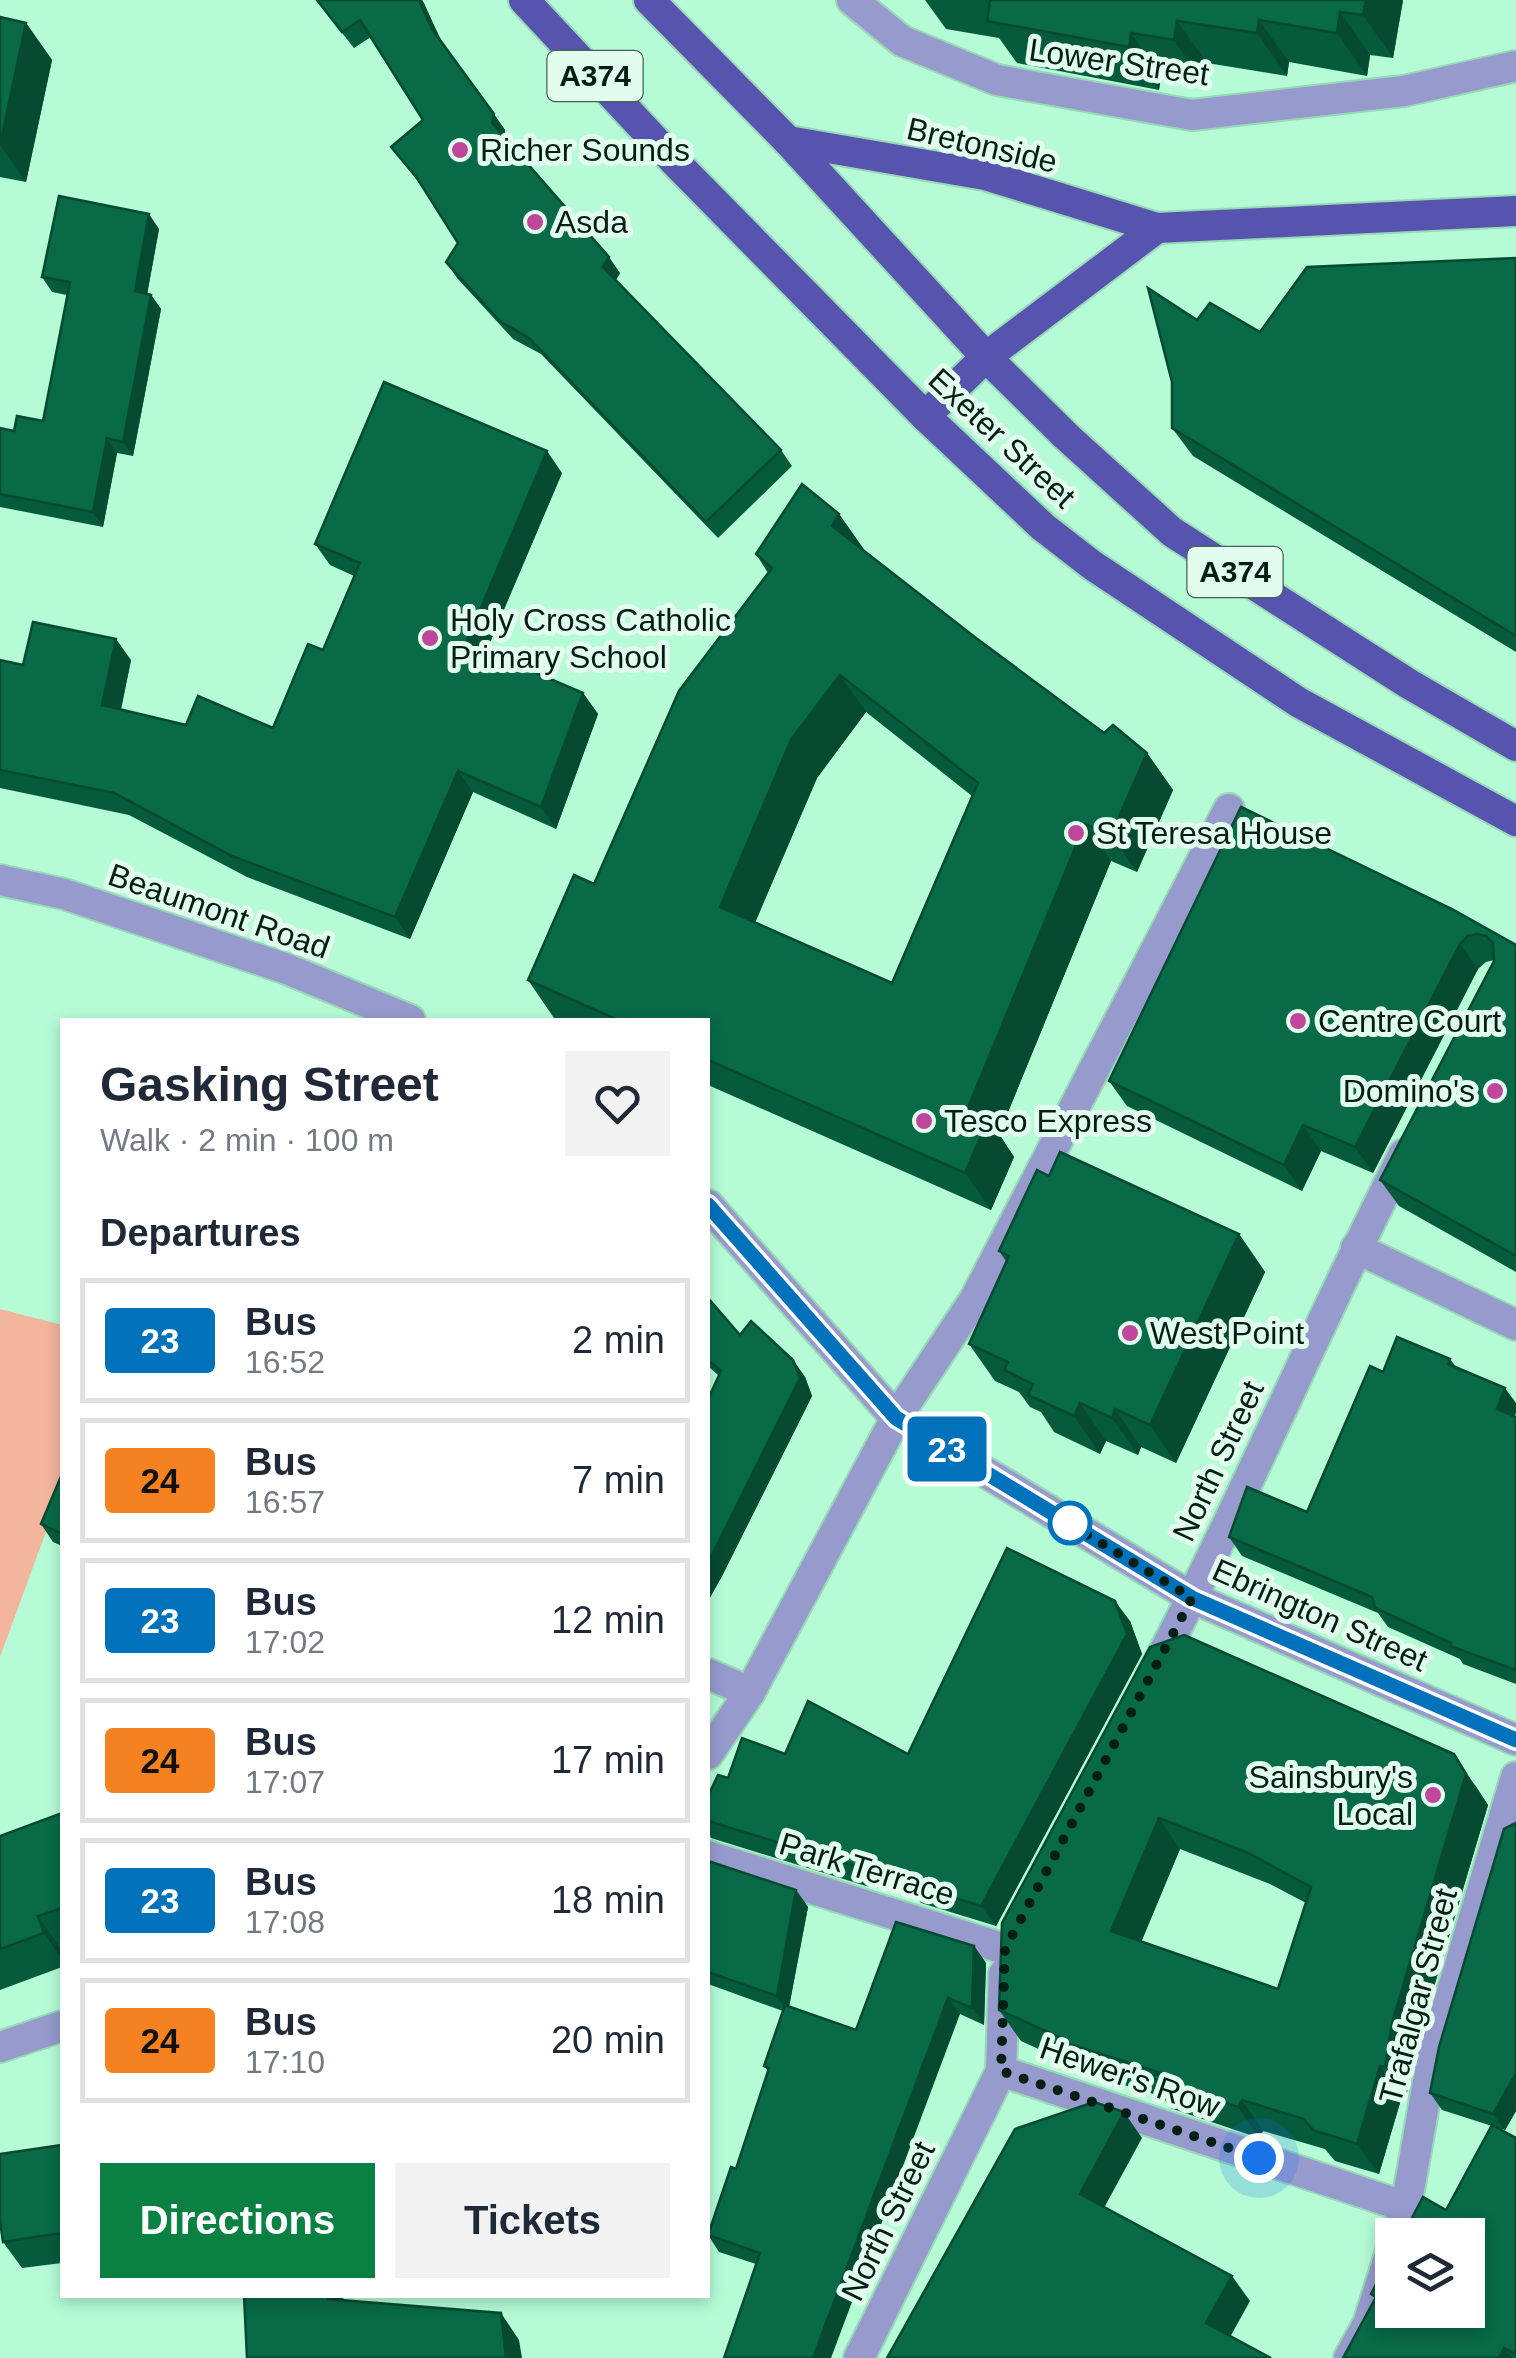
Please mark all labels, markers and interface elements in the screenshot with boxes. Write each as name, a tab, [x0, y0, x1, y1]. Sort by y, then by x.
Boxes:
street label: Lower Street	[1027, 32, 1211, 92]
road number: A374	[548, 51, 642, 101]
street label: Bretonside	[903, 110, 1061, 180]
place label: Richer Sounds	[480, 132, 690, 168]
marker: Richer Sounds	[449, 139, 471, 161]
place label: Asda	[555, 204, 628, 240]
marker: Asda	[524, 211, 546, 233]
street label: Exeter Street	[921, 361, 1083, 515]
road number: A374	[1188, 547, 1282, 597]
place label: Holy Cross Catholic Primary School	[450, 602, 731, 675]
marker: Holy Cross Catholic Primary School	[419, 627, 441, 649]
place label: St Teresa House	[1096, 815, 1332, 851]
marker: St Teresa House	[1065, 822, 1087, 844]
street label: Beaumont Road	[104, 856, 334, 966]
place label: Centre Court	[1318, 1003, 1501, 1039]
marker: Centre Court	[1287, 1010, 1309, 1032]
button: heart	[565, 1051, 670, 1156]
text: Gasking Street	[100, 1058, 439, 1111]
place label: Domino's	[1343, 1073, 1475, 1109]
marker: Domino's	[1484, 1080, 1506, 1102]
place label: Tesco Express	[944, 1103, 1152, 1139]
marker: Tesco Express	[913, 1110, 935, 1132]
text: Walk · 2 min · 100 m	[100, 1122, 394, 1158]
text: Departures	[100, 1212, 301, 1254]
text: Bus	[245, 1301, 317, 1343]
place label: West Point	[1150, 1315, 1304, 1351]
text: 2 min	[572, 1319, 665, 1361]
text: 23	[141, 1321, 179, 1360]
marker: West Point	[1119, 1322, 1141, 1344]
text: 16:52	[245, 1344, 325, 1380]
street label: North Street	[1165, 1375, 1271, 1547]
line badge: 23	[902, 1416, 992, 1482]
text: 23	[928, 1430, 966, 1469]
text: Bus	[245, 1441, 317, 1483]
text: 7 min	[572, 1459, 665, 1501]
text: 24	[141, 1461, 179, 1500]
text: 16:57	[245, 1484, 325, 1520]
unlabelled marker	[1049, 1502, 1091, 1544]
street label: Ebrington Street	[1207, 1552, 1433, 1679]
text: Bus	[245, 1581, 317, 1623]
text: 12 min	[551, 1599, 665, 1641]
text: 23	[141, 1601, 179, 1640]
text: 17:02	[245, 1624, 325, 1660]
text: Bus	[245, 1721, 317, 1763]
text: 17 min	[551, 1739, 665, 1781]
text: 24	[141, 1741, 179, 1780]
place label: Sainsbury's Local	[1249, 1759, 1413, 1832]
text: 17:07	[245, 1764, 325, 1800]
marker: Sainsbury's Local	[1422, 1784, 1444, 1806]
street label: Park Terrace	[775, 1825, 959, 1913]
text: Bus	[245, 1861, 317, 1903]
text: 18 min	[551, 1879, 665, 1921]
text: 23	[141, 1881, 179, 1920]
street label: Trafalgar Street	[1372, 1884, 1464, 2107]
text: 17:08	[245, 1904, 325, 1940]
text: Bus	[245, 2001, 317, 2043]
text: 20 min	[551, 2019, 665, 2061]
text: 24	[141, 2021, 179, 2060]
street label: Hewer's Row	[1036, 2029, 1225, 2125]
text: 17:10	[245, 2044, 325, 2080]
your location	[1234, 2133, 1284, 2183]
street label: North Street	[834, 2135, 942, 2306]
button: Directions	[100, 2163, 375, 2278]
button: Tickets	[395, 2163, 670, 2278]
map controls	[1375, 2218, 1485, 2328]
button: layers	[1375, 2218, 1485, 2328]

